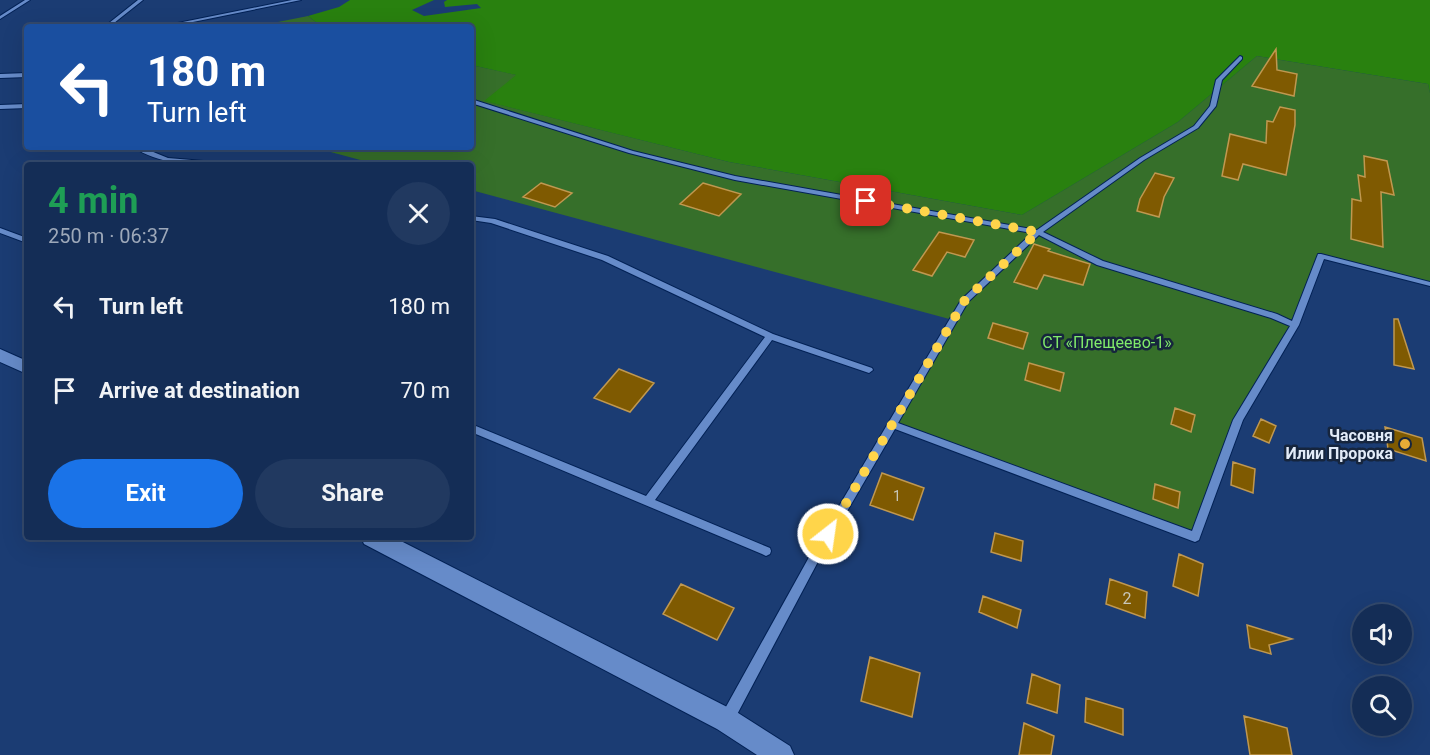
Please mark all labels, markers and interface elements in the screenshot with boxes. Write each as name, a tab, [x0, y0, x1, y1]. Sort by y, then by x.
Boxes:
text: 180 m	[147, 47, 266, 96]
icon: left	[48, 48, 126, 126]
text: Turn left	[147, 97, 247, 129]
pin	[840, 175, 891, 226]
text: 4 min	[48, 180, 139, 222]
button: close	[387, 182, 450, 245]
icon: arrive	[849, 184, 882, 217]
text: 250 m · 06:37	[48, 224, 169, 248]
icon: left	[48, 290, 81, 323]
text: Turn left	[99, 294, 183, 319]
text: 180 m	[388, 294, 450, 319]
park label: СТ «Плещеево-1»	[1042, 333, 1172, 352]
icon: arrive	[48, 374, 81, 407]
text: Arrive at destination	[99, 378, 300, 403]
text: 70 m	[401, 378, 450, 403]
place label: Часовня Илии Пророка	[1286, 426, 1393, 463]
marker: Часовня Илии Пророка	[1398, 437, 1412, 451]
button: Exit	[48, 459, 243, 528]
button: Share	[255, 459, 450, 528]
house number: 1	[893, 488, 901, 504]
position arrow	[796, 502, 860, 566]
house number: 2	[1123, 589, 1132, 608]
map controls	[1352, 604, 1412, 736]
button: sound	[1352, 604, 1412, 664]
button: search	[1352, 676, 1412, 736]

